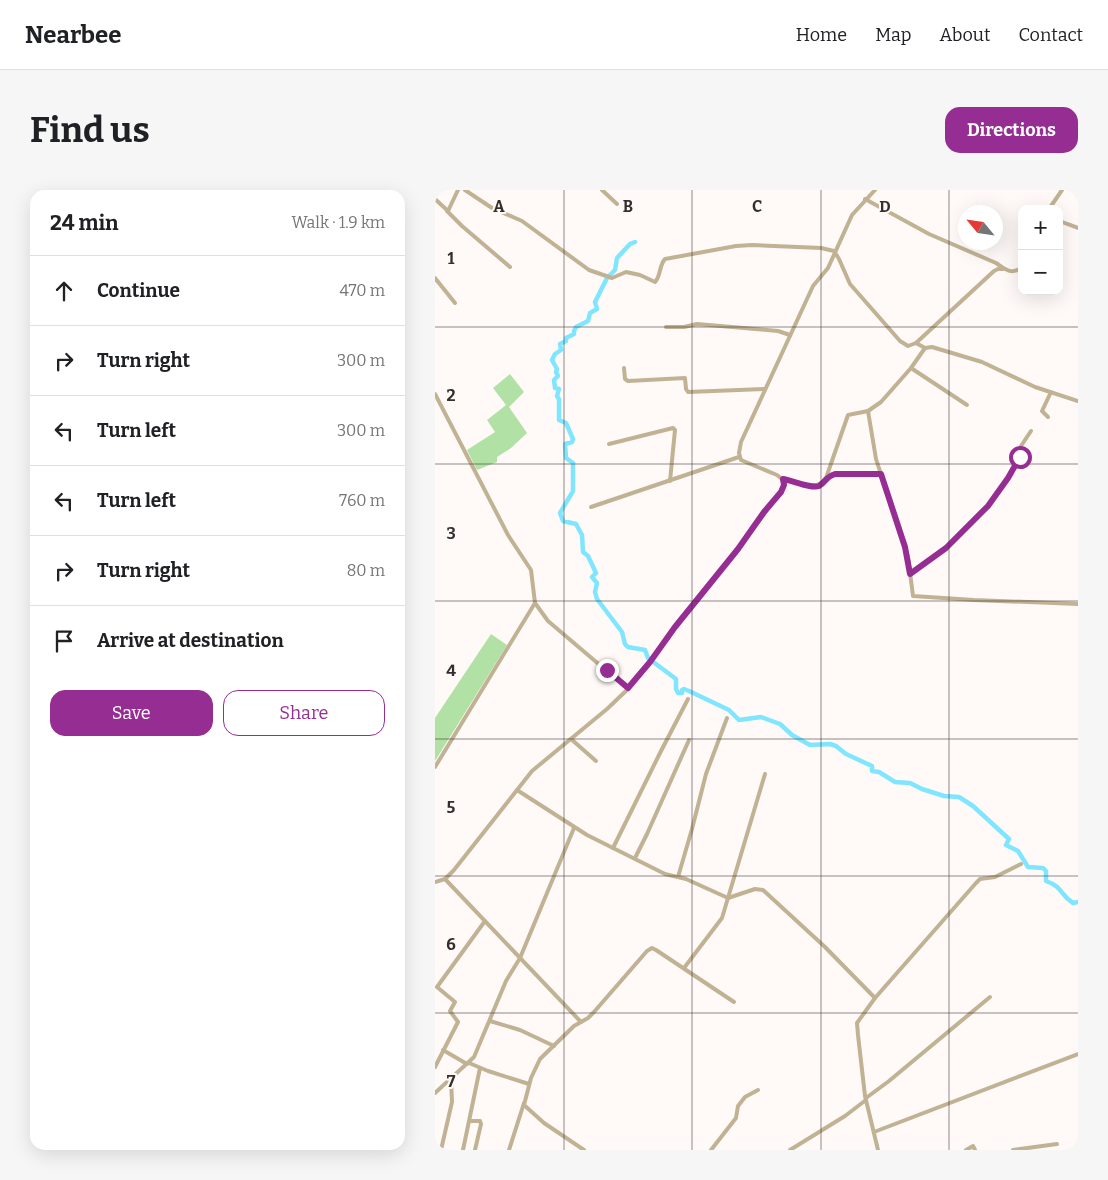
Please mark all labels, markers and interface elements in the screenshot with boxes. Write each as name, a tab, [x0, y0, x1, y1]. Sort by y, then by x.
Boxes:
text: Nearbee	[25, 21, 121, 49]
text: Home	[796, 24, 847, 46]
text: Map	[875, 24, 911, 46]
text: About	[939, 24, 990, 46]
text: Contact	[1018, 24, 1083, 46]
button: Directions	[945, 107, 1078, 153]
text: Find us	[30, 109, 150, 151]
text: A	[493, 197, 505, 216]
text: B	[623, 197, 633, 216]
text: C	[752, 197, 762, 216]
text: D	[879, 197, 891, 216]
north arrow	[958, 205, 1003, 250]
map controls	[1018, 205, 1063, 295]
button: +	[1018, 205, 1063, 250]
text: 24 min	[50, 210, 119, 236]
text: Walk · 1.9 km	[292, 213, 385, 232]
text: 1	[448, 249, 455, 268]
button: −	[1018, 250, 1063, 295]
icon: ahead	[50, 277, 78, 305]
text: Continue	[97, 279, 180, 302]
text: 470 m	[339, 281, 385, 300]
icon: right	[50, 347, 78, 375]
text: Turn right	[97, 349, 190, 372]
text: 300 m	[337, 351, 385, 370]
text: 2	[446, 386, 456, 405]
icon: left	[50, 417, 78, 445]
text: Turn left	[97, 419, 176, 442]
text: 300 m	[337, 421, 385, 440]
route start	[1009, 446, 1032, 469]
icon: left	[50, 487, 78, 515]
text: Turn left	[97, 489, 176, 512]
text: 760 m	[339, 491, 385, 510]
text: 3	[446, 524, 456, 543]
icon: right	[50, 557, 78, 585]
text: Turn right	[97, 559, 190, 582]
text: 80 m	[347, 561, 385, 580]
icon: arrive	[50, 627, 78, 655]
text: Arrive at destination	[97, 629, 284, 652]
route end	[596, 659, 619, 682]
text: 4	[446, 661, 456, 680]
button: Save	[50, 690, 213, 736]
button: Share	[223, 690, 385, 736]
text: 5	[447, 798, 456, 817]
text: 6	[446, 935, 456, 954]
text: 7	[447, 1072, 456, 1091]

